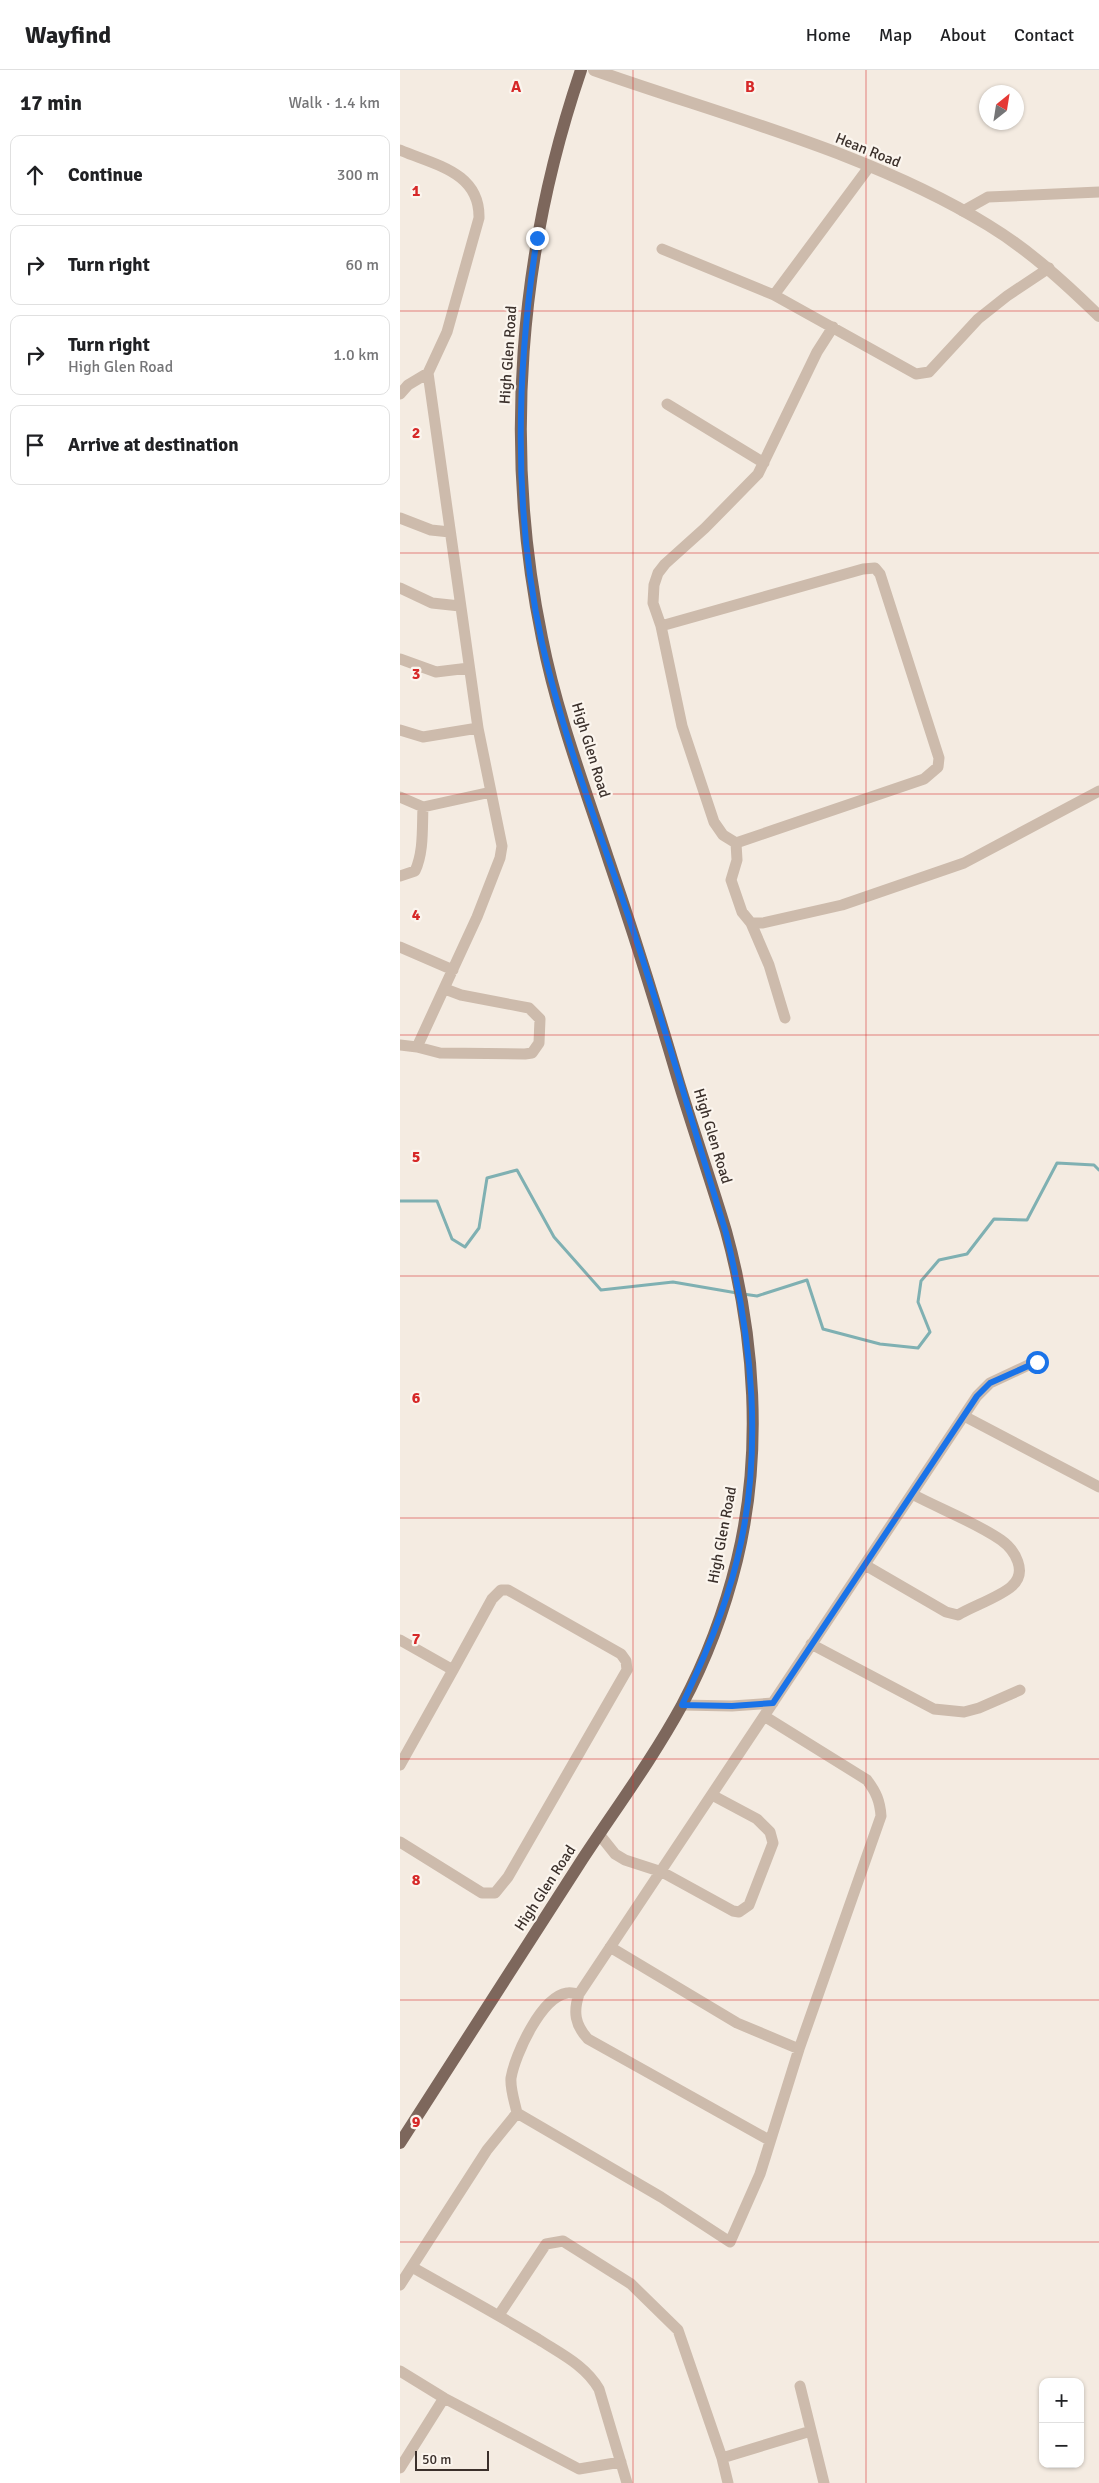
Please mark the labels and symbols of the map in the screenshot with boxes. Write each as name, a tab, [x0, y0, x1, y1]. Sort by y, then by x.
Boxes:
text: A	[511, 77, 522, 97]
text: B	[745, 77, 755, 97]
north arrow	[979, 85, 1024, 130]
street label: Hean Road	[833, 129, 903, 171]
text: 1	[412, 181, 421, 201]
route end	[526, 227, 549, 250]
street label: High Glen Road	[496, 305, 520, 405]
text: 2	[412, 423, 420, 443]
text: 3	[412, 664, 420, 684]
street label: High Glen Road	[568, 700, 614, 800]
text: 4	[412, 905, 421, 925]
street label: High Glen Road	[690, 1086, 736, 1186]
text: 5	[412, 1147, 420, 1167]
route start	[1026, 1351, 1049, 1374]
text: 6	[412, 1388, 421, 1408]
street label: High Glen Road	[704, 1485, 740, 1585]
text: 7	[412, 1629, 421, 1649]
street label: High Glen Road	[511, 1842, 579, 1934]
text: 8	[412, 1870, 421, 1890]
text: 9	[412, 2112, 421, 2132]
scale bar	[415, 2448, 489, 2471]

